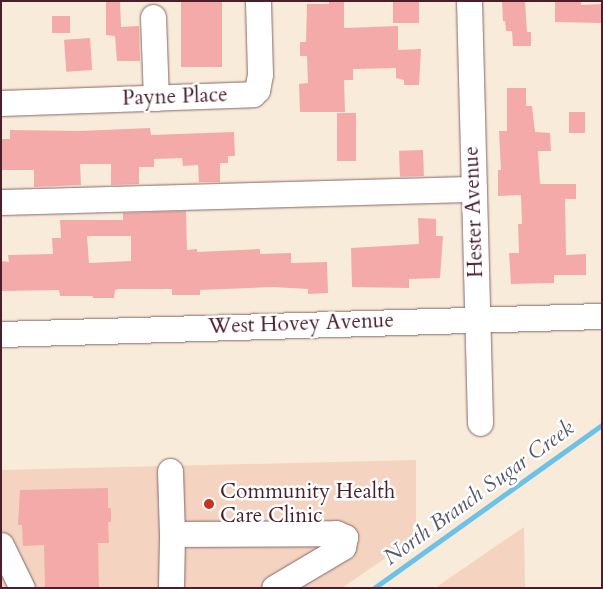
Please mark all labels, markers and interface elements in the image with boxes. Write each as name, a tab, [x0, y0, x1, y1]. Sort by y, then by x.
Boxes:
street label: Payne Place	[122, 83, 228, 111]
street label: Hester Avenue	[459, 146, 489, 278]
street label: West Hovey Avenue	[208, 308, 394, 340]
water label: North Branch Sugar Creek	[379, 415, 579, 571]
place label: Community Health Care Clinic	[220, 479, 395, 529]
marker: Community Health Care Clinic	[202, 497, 216, 511]

